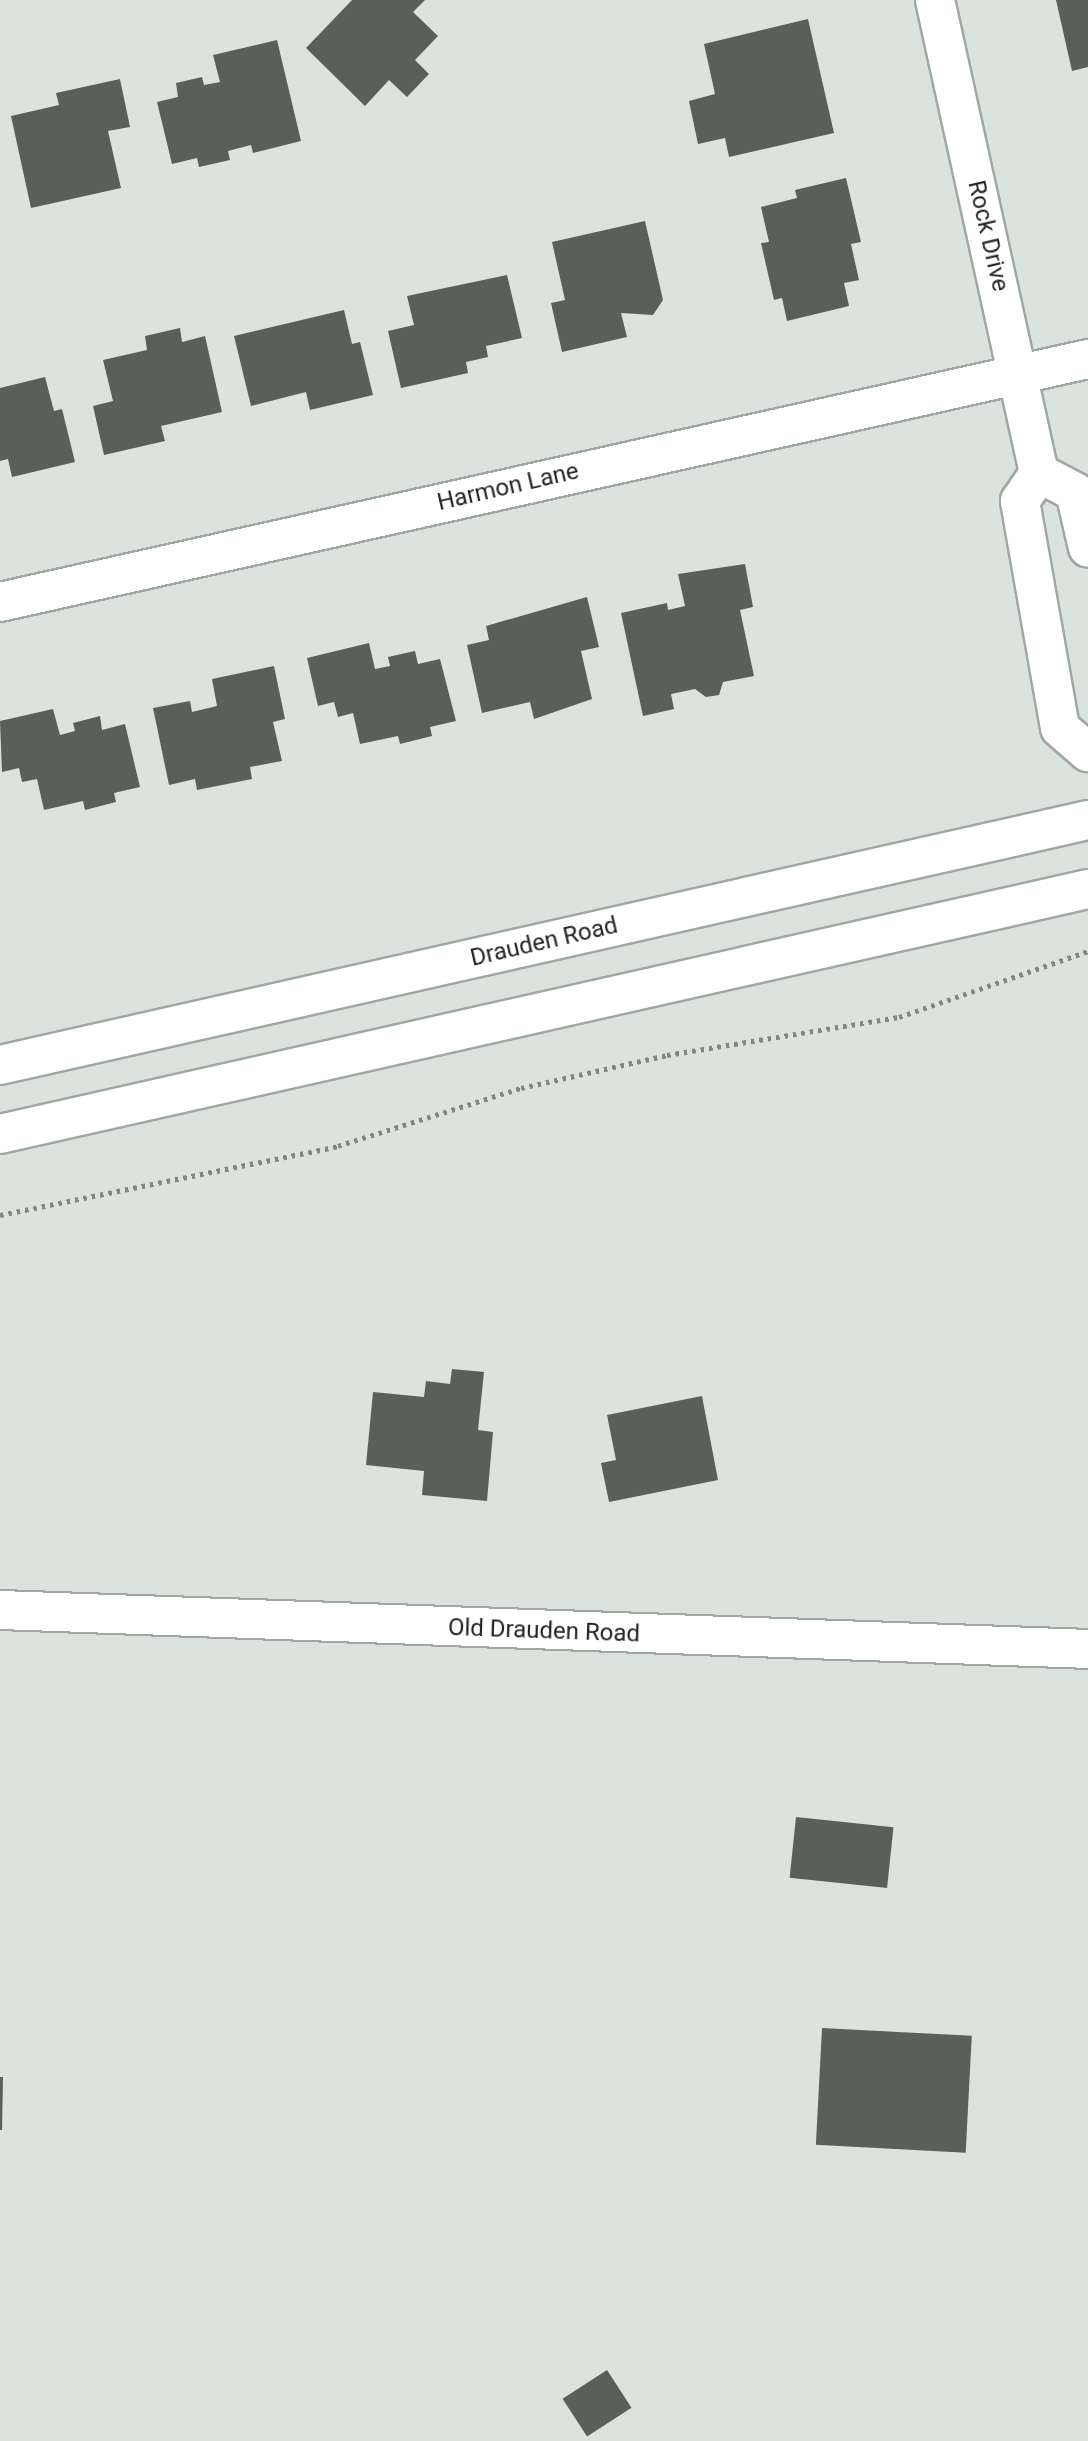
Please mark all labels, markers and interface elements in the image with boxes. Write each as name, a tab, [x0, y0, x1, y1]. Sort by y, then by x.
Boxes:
street label: Rock Drive	[961, 178, 1015, 294]
street label: Harmon Lane	[435, 457, 581, 517]
street label: Drauden Road	[468, 911, 620, 973]
street label: Old Drauden Road	[448, 1613, 640, 1649]

